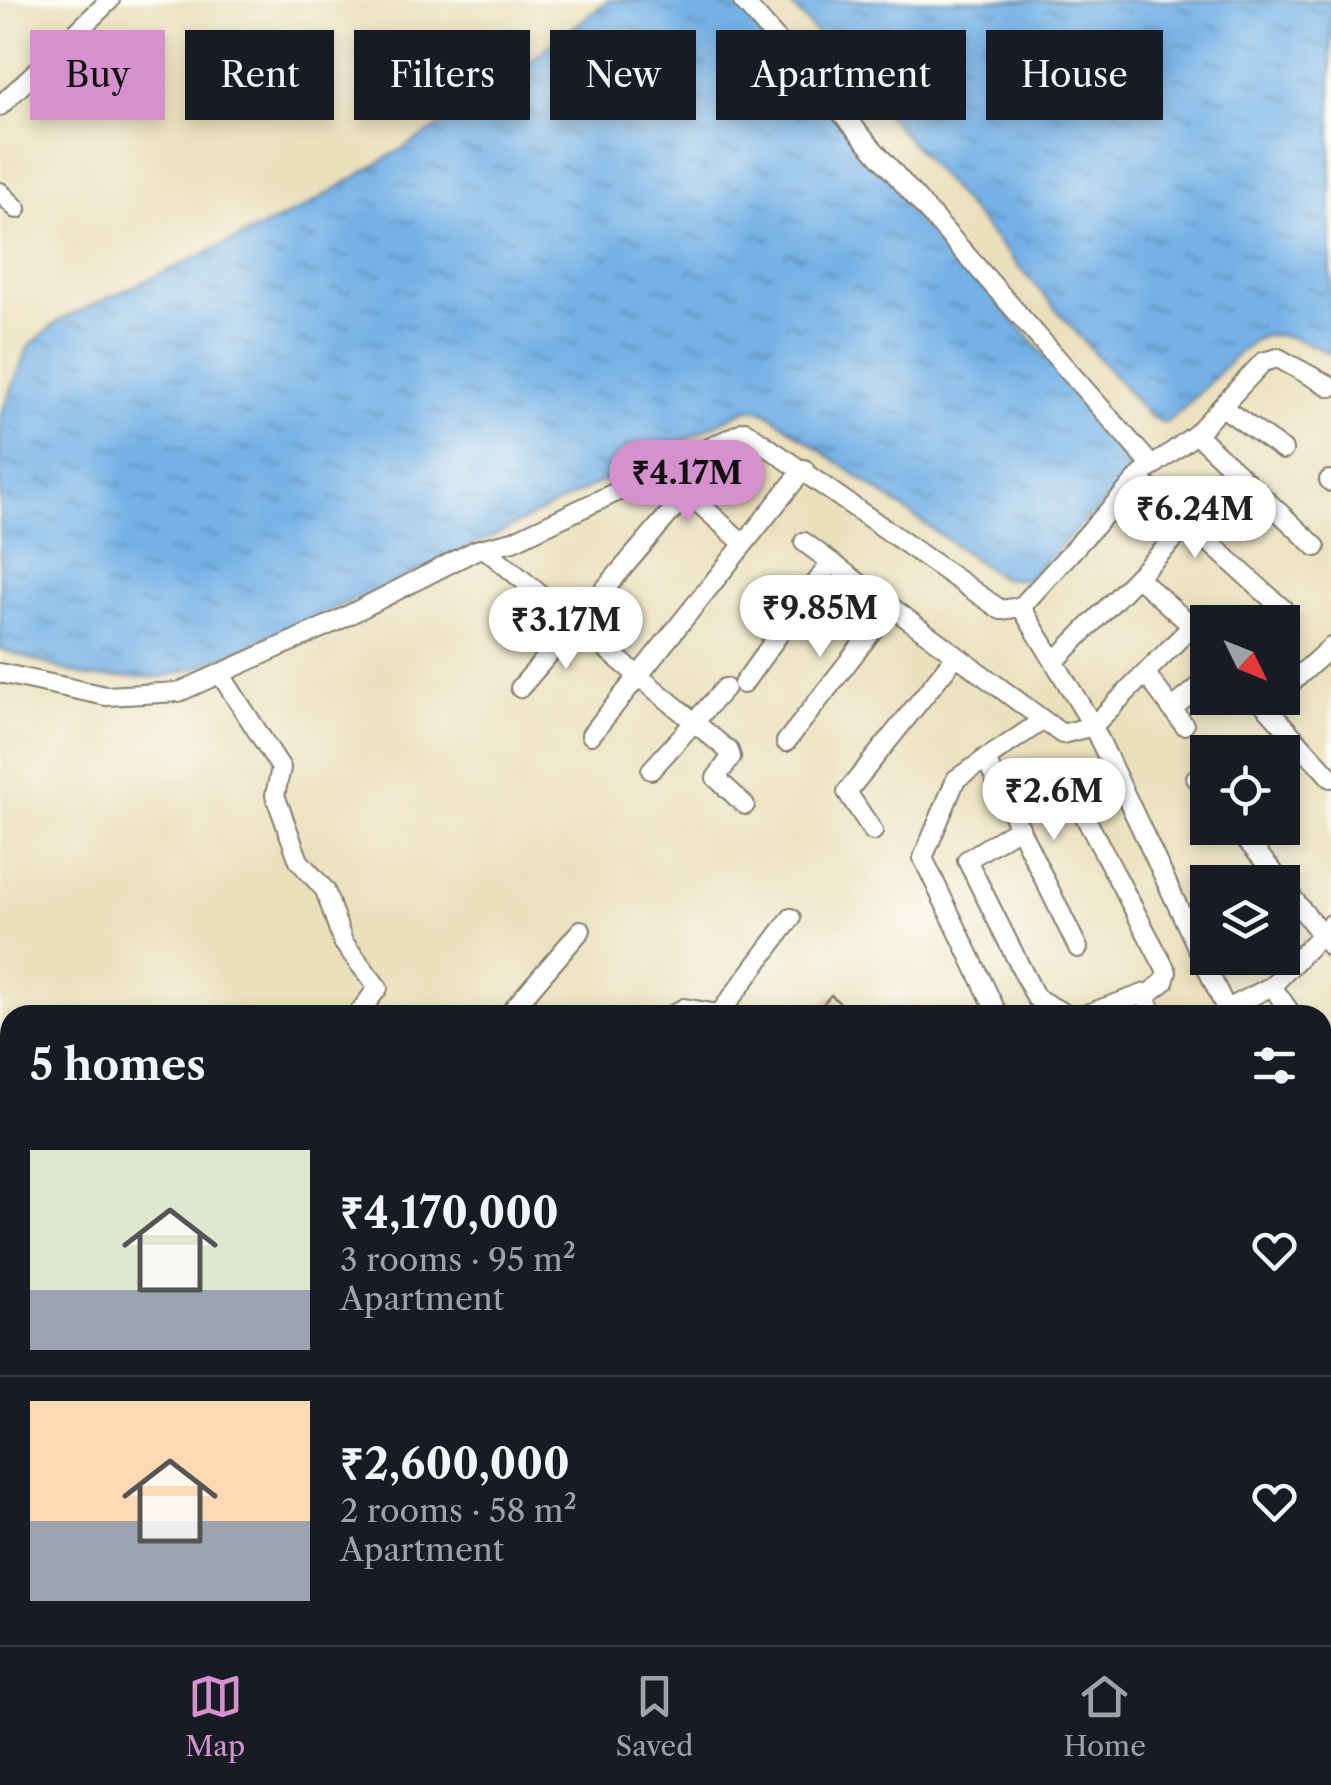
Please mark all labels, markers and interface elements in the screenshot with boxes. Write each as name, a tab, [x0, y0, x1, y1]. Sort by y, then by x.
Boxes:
chip: Buy	[30, 30, 165, 120]
chip: Rent	[185, 30, 334, 120]
chip: Filters	[354, 30, 530, 120]
chip: New	[550, 30, 696, 120]
chip: Apartment	[716, 30, 966, 120]
chip: House	[986, 30, 1163, 120]
pin: ₹4.17M	[606, 440, 768, 525]
text: ₹4.17M	[631, 453, 743, 492]
pin: ₹6.24M	[1114, 476, 1276, 561]
text: ₹6.24M	[1136, 489, 1254, 528]
pin: ₹9.85M	[739, 575, 901, 660]
pin: ₹3.17M	[485, 587, 647, 672]
text: ₹9.85M	[762, 588, 878, 627]
text: ₹3.17M	[511, 600, 621, 639]
north arrow	[1190, 605, 1300, 715]
map controls	[1190, 605, 1300, 975]
button: locate	[1190, 735, 1300, 845]
pin: ₹2.6M	[984, 758, 1124, 843]
text: ₹2.6M	[1004, 771, 1104, 810]
button: layers	[1190, 865, 1300, 975]
icon: filters	[1247, 1038, 1302, 1093]
text: 5 homes	[30, 1039, 206, 1091]
text: ₹4,170,000	[340, 1187, 559, 1239]
icon: home	[110, 1190, 230, 1310]
icon: heart	[1247, 1223, 1302, 1278]
text: 3 rooms · 95 m²	[340, 1240, 576, 1279]
text: Apartment	[340, 1279, 504, 1318]
text: ₹2,600,000	[340, 1438, 570, 1490]
icon: home	[110, 1441, 230, 1561]
icon: heart	[1247, 1474, 1302, 1529]
text: 2 rooms · 58 m²	[340, 1491, 577, 1530]
text: Apartment	[340, 1530, 504, 1569]
tab: Map	[185, 1669, 245, 1763]
tab: Saved	[616, 1669, 693, 1763]
tab: Home	[1064, 1669, 1146, 1763]

